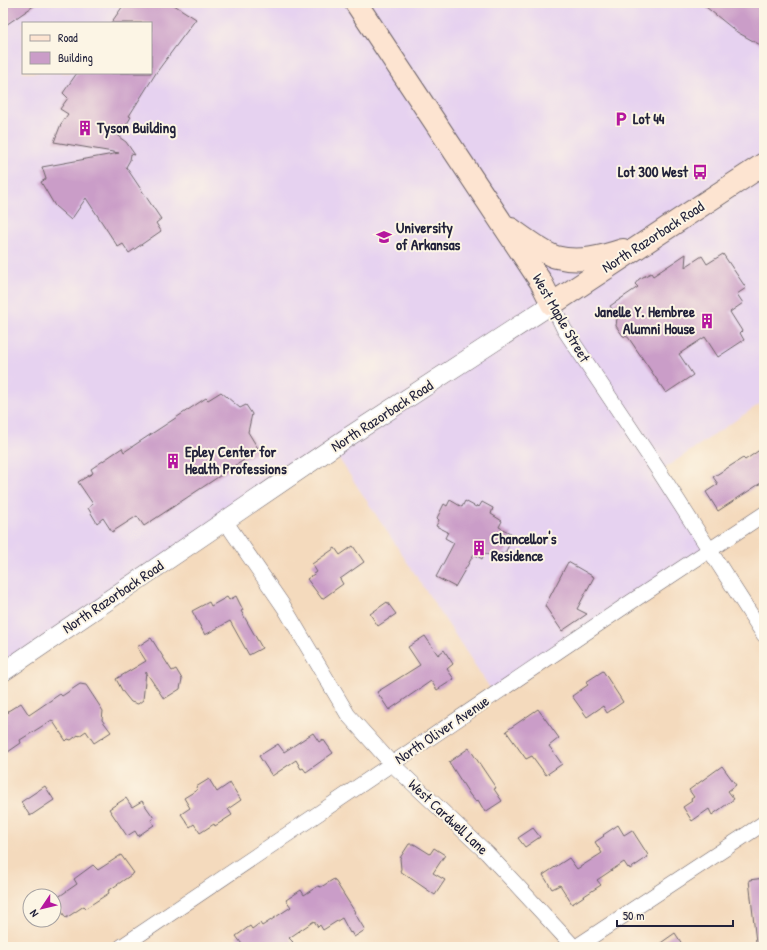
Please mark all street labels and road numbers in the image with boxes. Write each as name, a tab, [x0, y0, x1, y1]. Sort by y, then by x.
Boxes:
street label: North Razorback Road	[598, 196, 708, 277]
street label: West Maple Street	[528, 270, 596, 367]
street label: North Razorback Road	[327, 375, 437, 456]
street label: North Razorback Road	[58, 555, 168, 638]
street label: North Oliver Avenue	[390, 690, 493, 769]
street label: West Cardwell Lane	[404, 774, 493, 859]

